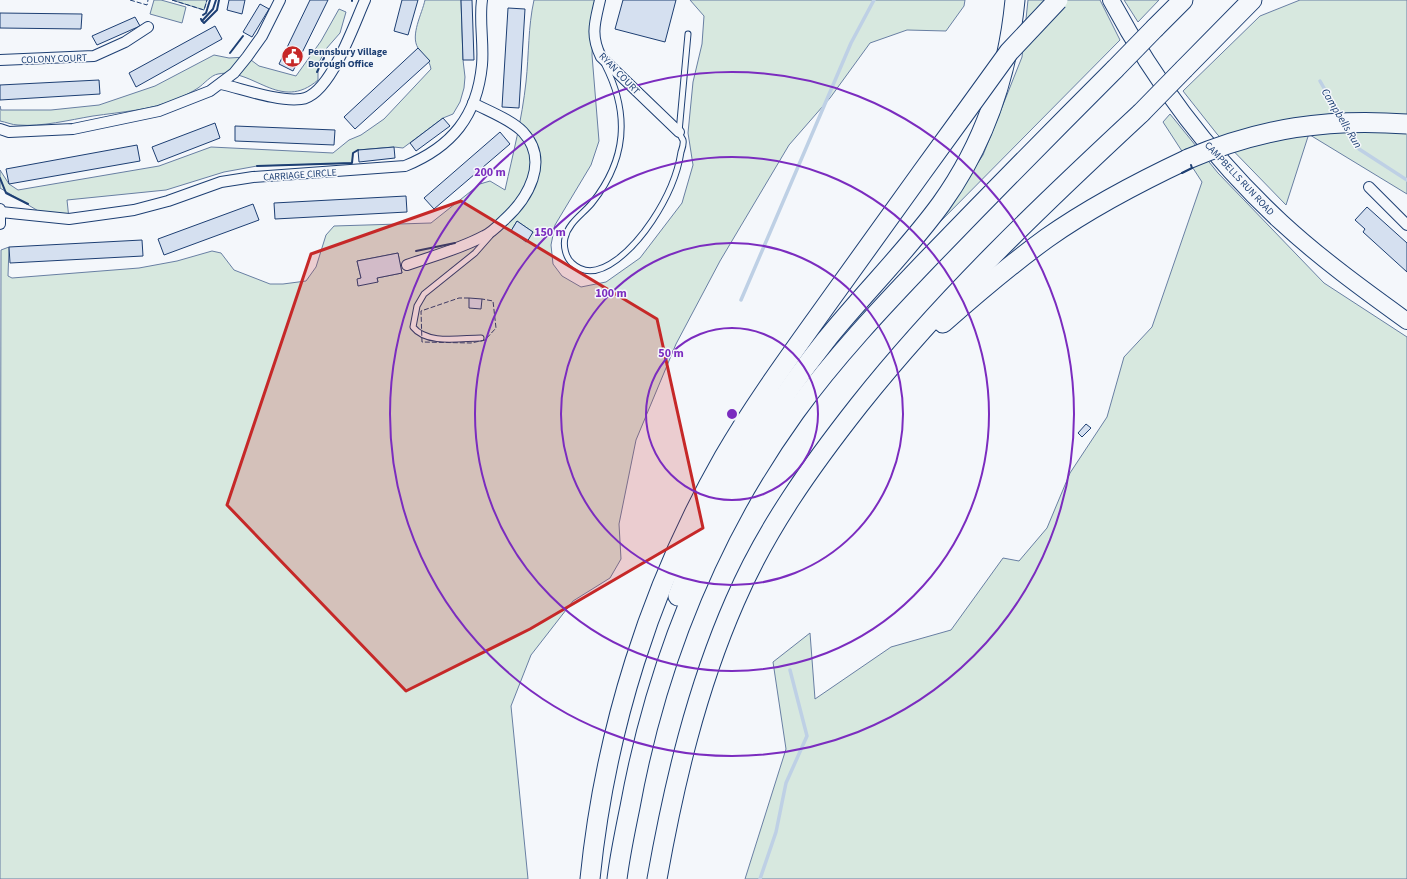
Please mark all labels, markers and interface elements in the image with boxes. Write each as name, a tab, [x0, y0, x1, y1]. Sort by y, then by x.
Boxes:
public building icon: Pennsbury Village Borough Office	[279, 44, 305, 70]
place label: Pennsbury Village Borough Office	[308, 45, 387, 71]
street label: RYAN COURT	[596, 50, 643, 98]
street label: COLONY COURT	[21, 51, 88, 67]
water label: Campbells Run	[1318, 85, 1365, 151]
street label: CAMPBELLS RUN ROAD	[1201, 139, 1277, 219]
text: 200 m	[474, 164, 506, 181]
street label: CARRIAGE CIRCLE	[263, 165, 337, 185]
text: 150 m	[534, 224, 566, 241]
text: 100 m	[595, 285, 627, 302]
text: 50 m	[658, 345, 684, 362]
centre of rings	[725, 407, 739, 421]

